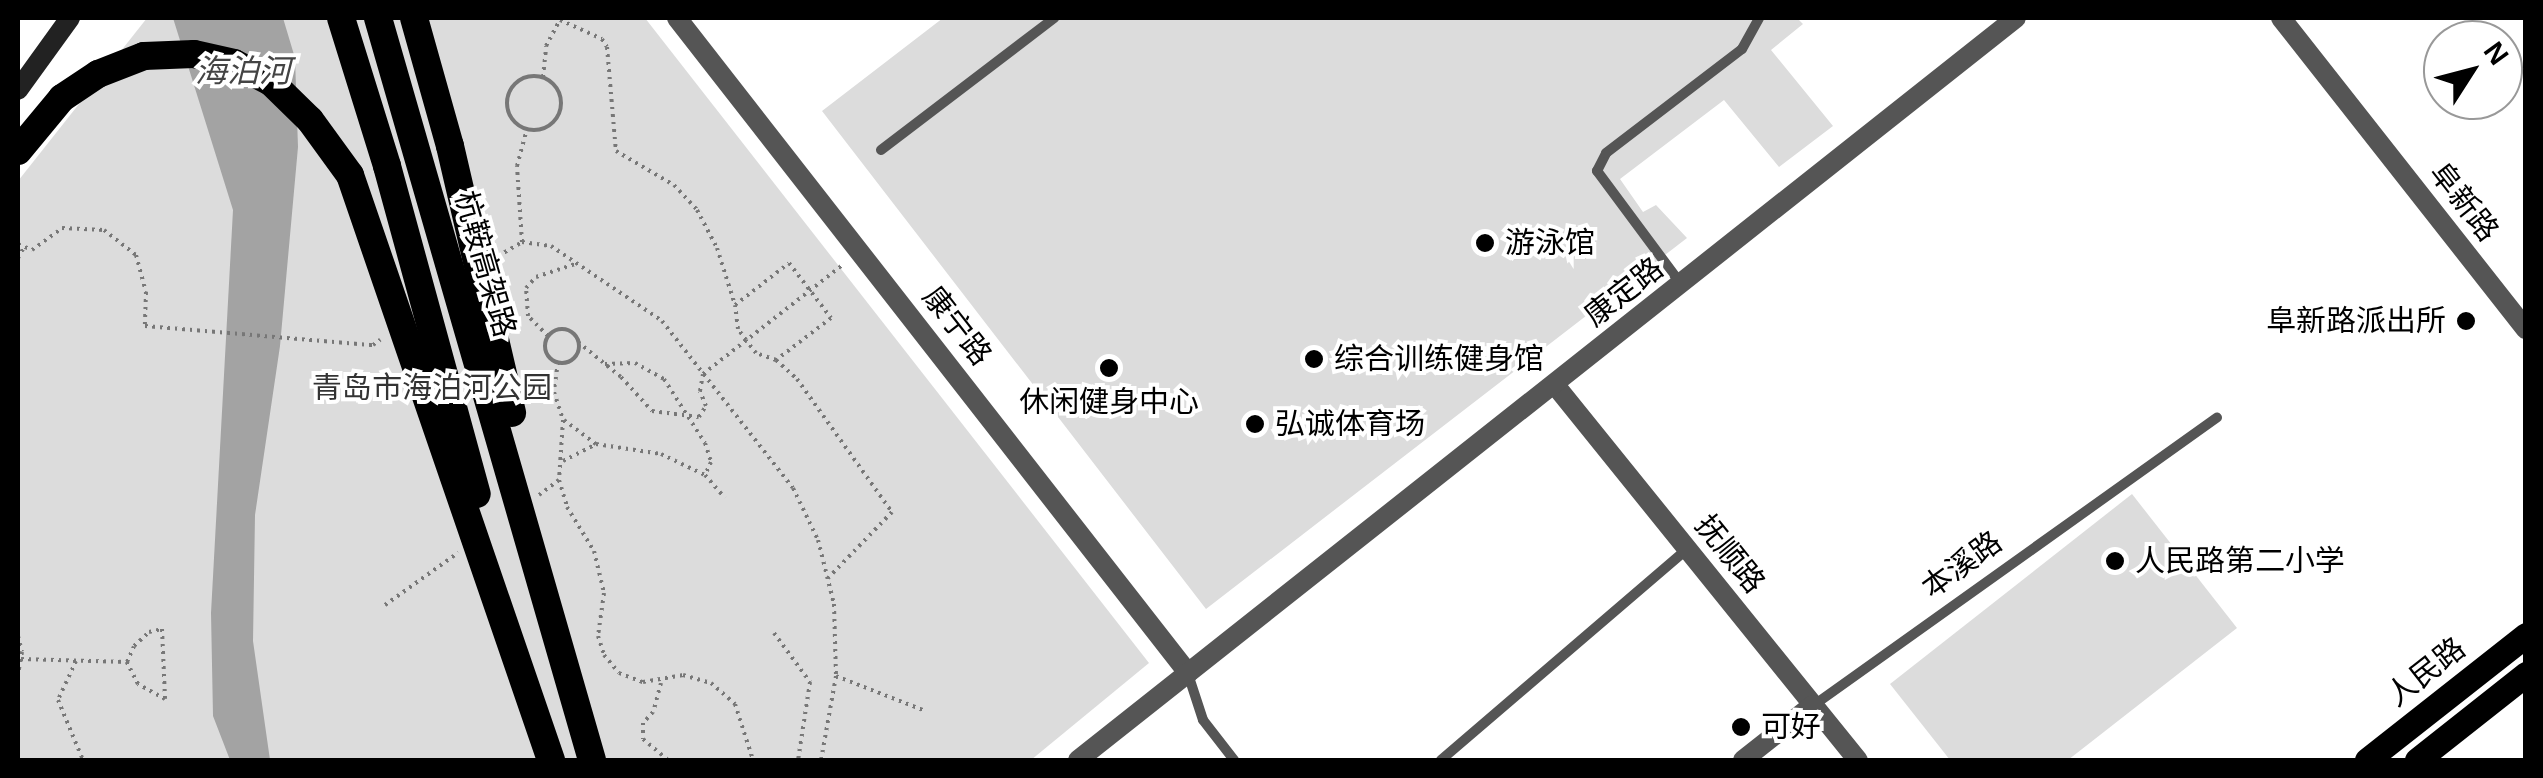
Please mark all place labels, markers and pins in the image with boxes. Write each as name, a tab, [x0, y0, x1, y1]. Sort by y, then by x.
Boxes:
place label: 游泳馆	[1505, 225, 1595, 261]
marker: 游泳馆	[1474, 232, 1496, 254]
place label: 阜新路派出所	[2266, 303, 2446, 339]
marker: 阜新路派出所	[2455, 310, 2477, 332]
place label: 综合训练健身馆	[1334, 341, 1544, 377]
marker: 综合训练健身馆	[1303, 348, 1325, 370]
marker: 休闲健身中心	[1098, 357, 1120, 379]
place label: 休闲健身中心	[1019, 384, 1199, 420]
place label: 弘诚体育场	[1275, 406, 1425, 442]
marker: 弘诚体育场	[1244, 413, 1266, 435]
place label: 人民路第二小学	[2135, 543, 2345, 579]
marker: 人民路第二小学	[2104, 550, 2126, 572]
place label: 可好	[1761, 709, 1821, 745]
marker: 可好	[1730, 716, 1752, 738]

